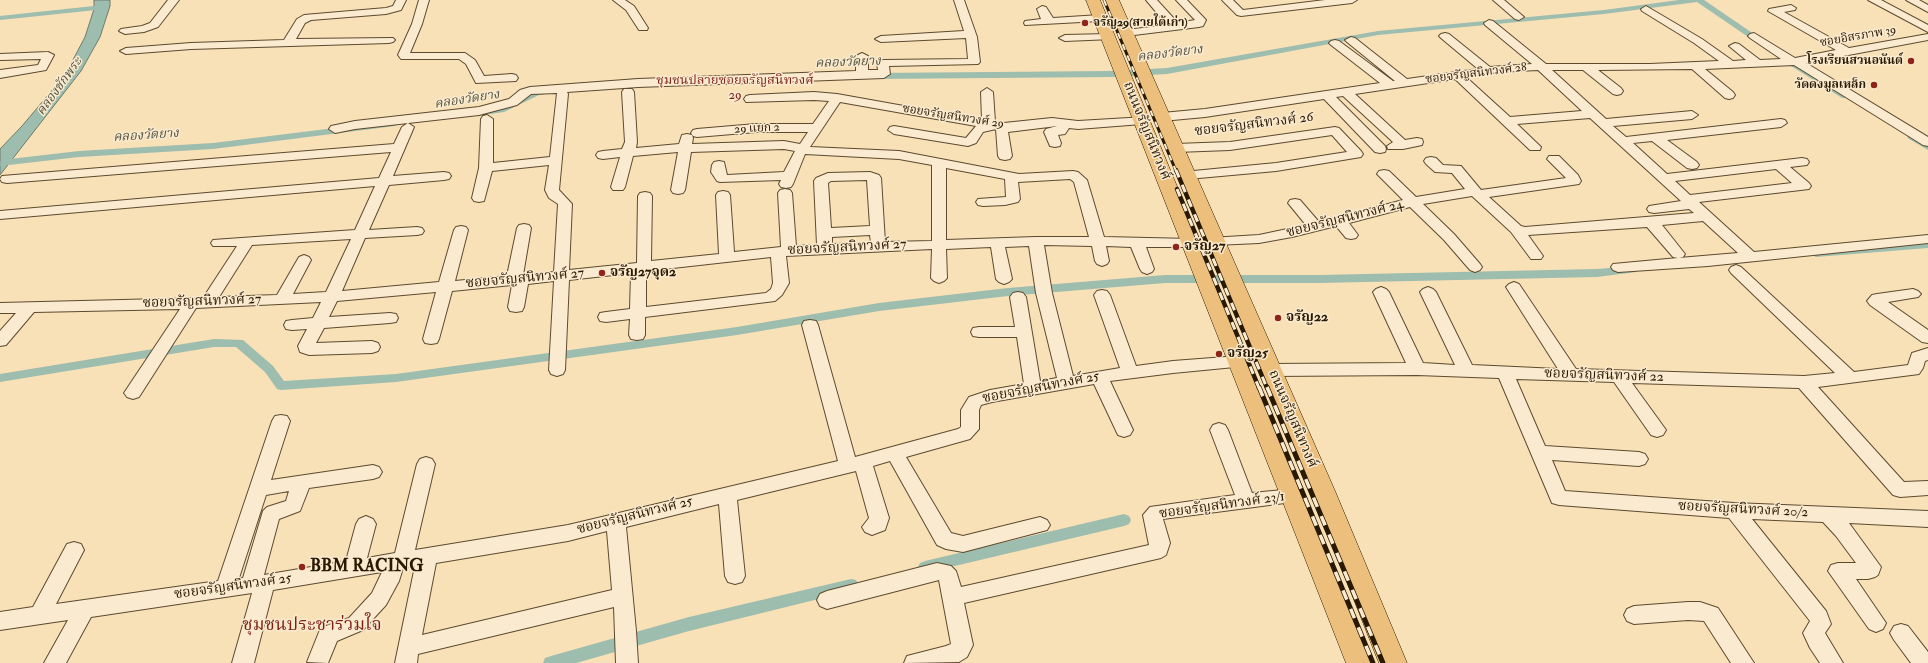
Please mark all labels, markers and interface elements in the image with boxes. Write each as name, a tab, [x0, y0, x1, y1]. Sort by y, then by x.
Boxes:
place label: จรัญ29(สายใต้เก่า)	[1093, 16, 1188, 30]
marker: จรัญ29(สายใต้เก่า)	[1080, 18, 1090, 28]
street label: ซอยอิสรภาพ 39	[1819, 23, 1897, 51]
water label: คลองวัดยาง	[1136, 42, 1204, 66]
water label: คลองวัดยาง	[815, 54, 881, 72]
place label: โรงเรียนสวนอนันต์	[1807, 54, 1903, 68]
water label: คลองชักพระ	[34, 55, 86, 119]
marker: โรงเรียนสวนอนันต์	[1906, 56, 1916, 66]
street label: ซอยจรัญสนิทวงศ์ 28	[1424, 61, 1528, 87]
district label: ชุมชนปลายซอยจรัญสนิทวงศ์ 29	[656, 73, 814, 104]
place label: วัดดงมูลเหล็ก	[1795, 78, 1866, 92]
street label: ถนนจรัญสนิทวงศ์	[1119, 79, 1173, 183]
marker: วัดดงมูลเหล็ก	[1869, 80, 1879, 90]
water label: คลองวัดยาง	[433, 87, 501, 113]
street label: ซอยจรัญสนิทวงศ์ 29	[901, 102, 1005, 132]
street label: ซอยจรัญสนิทวงศ์ 26	[1194, 109, 1314, 141]
street label: 29 แยก 2	[734, 121, 780, 137]
water label: คลองวัดยาง	[113, 126, 179, 146]
street label: ซอยจรัญสนิทวงศ์ 24	[1285, 196, 1405, 242]
street label: ซอยจรัญสนิทวงศ์ 27	[787, 236, 907, 260]
place label: จรัญ27	[1184, 239, 1225, 255]
marker: จรัญ27	[1171, 242, 1181, 252]
street label: ซอยจรัญสนิทวงศ์ 27	[465, 265, 585, 293]
place label: จรัญ27จุด2	[610, 265, 676, 281]
marker: จรัญ27จุด2	[597, 268, 607, 278]
street label: ซอยจรัญสนิทวงศ์ 27	[142, 292, 262, 312]
place label: จรัญ22	[1286, 310, 1328, 326]
marker: จรัญ22	[1273, 313, 1283, 323]
place label: จรัญ25	[1227, 346, 1268, 362]
marker: จรัญ25	[1214, 349, 1224, 359]
street label: ซอยจรัญสนิทวงศ์ 22	[1544, 366, 1664, 386]
street label: ซอยจรัญสนิทวงศ์ 25	[981, 368, 1101, 408]
street label: ถนนจรัญสนิทวงศ์	[1264, 368, 1320, 470]
street label: ซอยจรัญสนิทวงศ์ 23/1	[1158, 489, 1286, 523]
street label: ซอยจรัญสนิทวงศ์ 25	[575, 493, 695, 539]
street label: ซอยจรัญสนิทวงศ์ 20/2	[1677, 498, 1809, 522]
place label: BBM RACING	[310, 557, 424, 577]
marker: BBM RACING	[297, 562, 307, 572]
street label: ซอยจรัญสนิทวงศ์ 25	[173, 570, 293, 604]
district label: ชุมชนประชาร่วมใจ	[242, 615, 382, 637]

